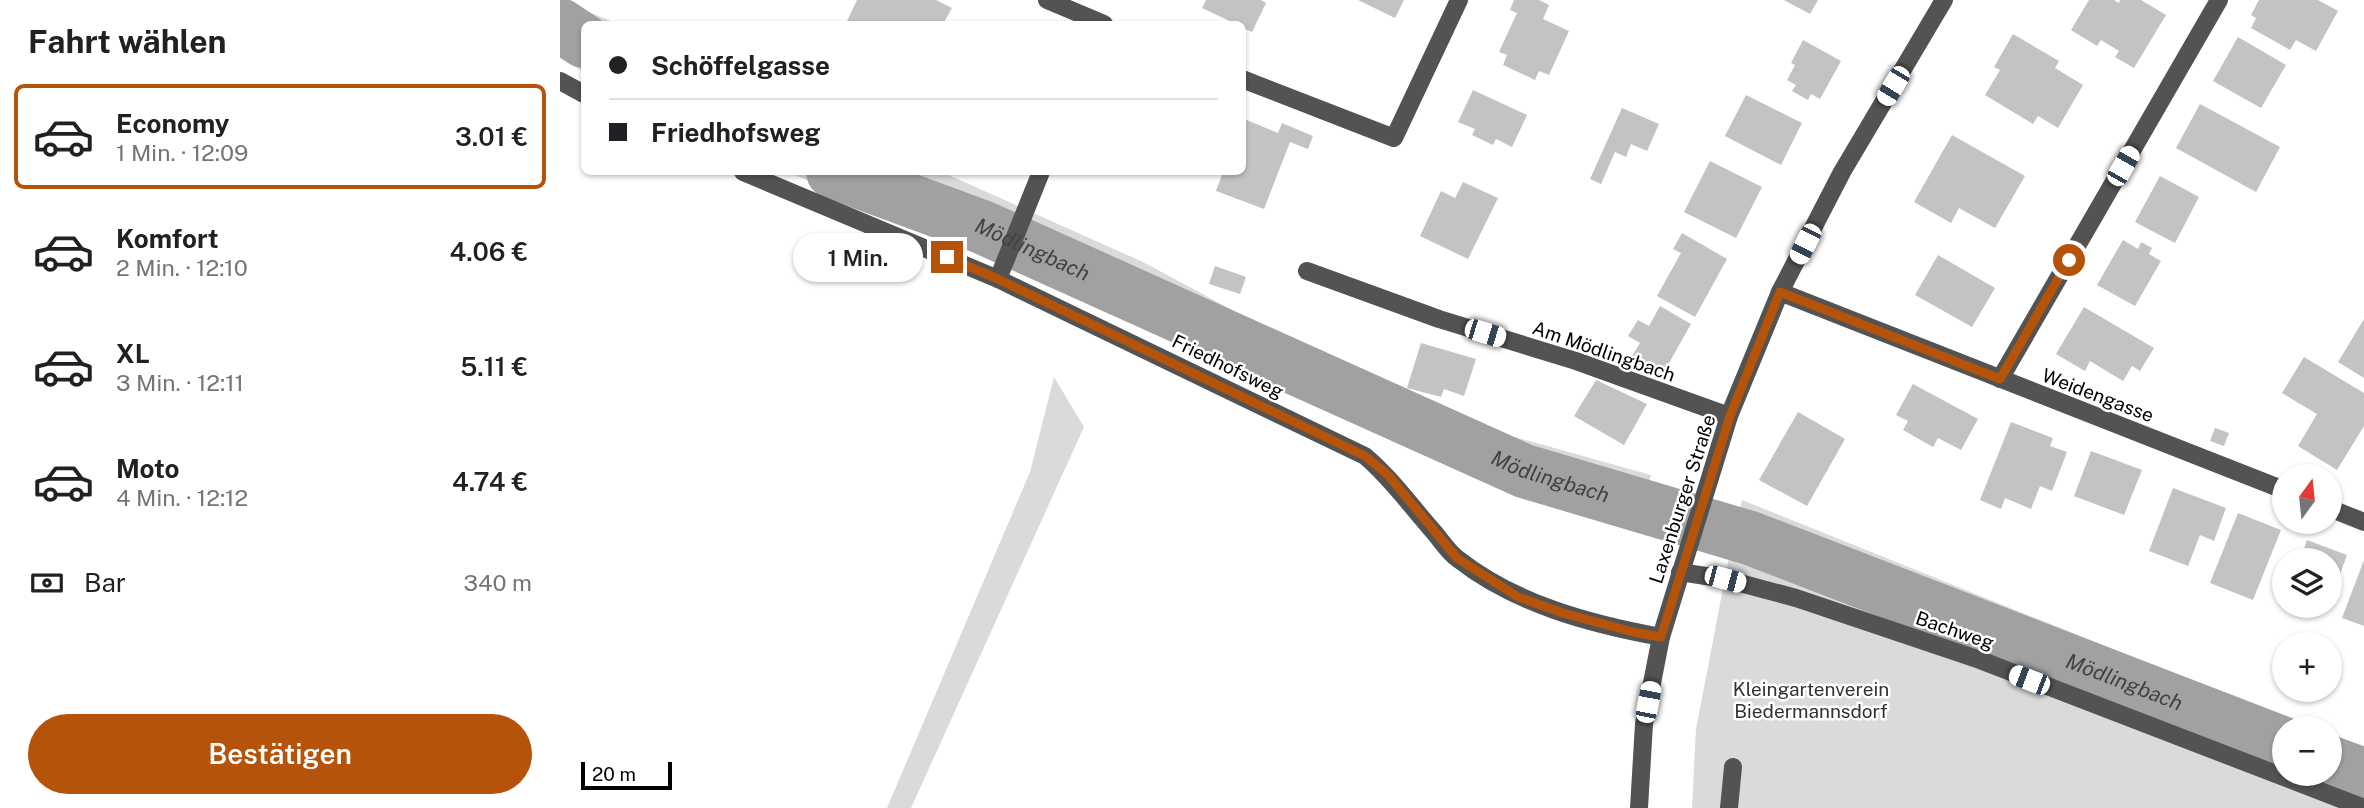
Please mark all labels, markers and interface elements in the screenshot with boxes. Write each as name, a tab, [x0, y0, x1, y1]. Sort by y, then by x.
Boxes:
text: Fahrt wählen	[28, 23, 227, 60]
text: Schöffelgasse	[651, 50, 830, 81]
car	[1874, 63, 1913, 109]
icon: car	[32, 105, 95, 168]
text: Economy	[116, 108, 229, 139]
text: Friedhofsweg	[651, 117, 821, 148]
text: 3.01 €	[455, 121, 528, 152]
text: 1 Min. · 12:09	[116, 139, 248, 166]
car	[2104, 143, 2143, 189]
water label: Mödlingbach	[971, 213, 1094, 286]
icon: car	[32, 220, 95, 283]
car	[1787, 221, 1824, 267]
text: Komfort	[116, 223, 218, 254]
callout: 1 Min.	[793, 232, 922, 282]
text: 4.06 €	[449, 236, 528, 267]
route end	[931, 241, 963, 273]
text: 1 Min.	[827, 244, 889, 271]
route start	[2053, 244, 2085, 276]
text: 2 Min. · 12:10	[116, 254, 248, 281]
street label: Am Mödlingbach	[1530, 316, 1678, 386]
car	[1462, 317, 1509, 349]
street label: Friedhofsweg	[1169, 330, 1287, 403]
icon: car	[32, 335, 95, 398]
text: XL	[116, 338, 150, 369]
text: 5.11 €	[460, 351, 528, 382]
street label: Weidengasse	[2039, 364, 2157, 426]
text: 3 Min. · 12:11	[116, 369, 244, 396]
street label: Laxenburger Straße	[1644, 412, 1720, 586]
water label: Mödlingbach	[1487, 445, 1612, 508]
icon: car	[32, 450, 95, 513]
text: Moto	[116, 453, 179, 484]
north arrow	[2272, 464, 2342, 534]
map controls	[2272, 464, 2342, 786]
text: 4.74 €	[452, 466, 528, 497]
text: 4 Min. · 12:12	[116, 484, 248, 511]
button: layers	[2272, 548, 2342, 618]
car	[1702, 563, 1749, 595]
icon: cash	[28, 564, 66, 602]
text: Bar	[84, 567, 126, 598]
text: 340 m	[464, 569, 532, 596]
street label: Bachweg	[1913, 606, 1997, 654]
button: +	[2272, 632, 2342, 702]
water label: Mödlingbach	[2062, 648, 2186, 716]
car	[2006, 663, 2053, 697]
park label: Kleingartenverein Biedermannsdorf	[1733, 678, 1889, 722]
car	[1634, 679, 1663, 725]
button: Bestätigen	[28, 714, 532, 794]
button: −	[2272, 716, 2342, 786]
scale bar	[581, 759, 672, 791]
text: 20 m	[592, 763, 636, 785]

